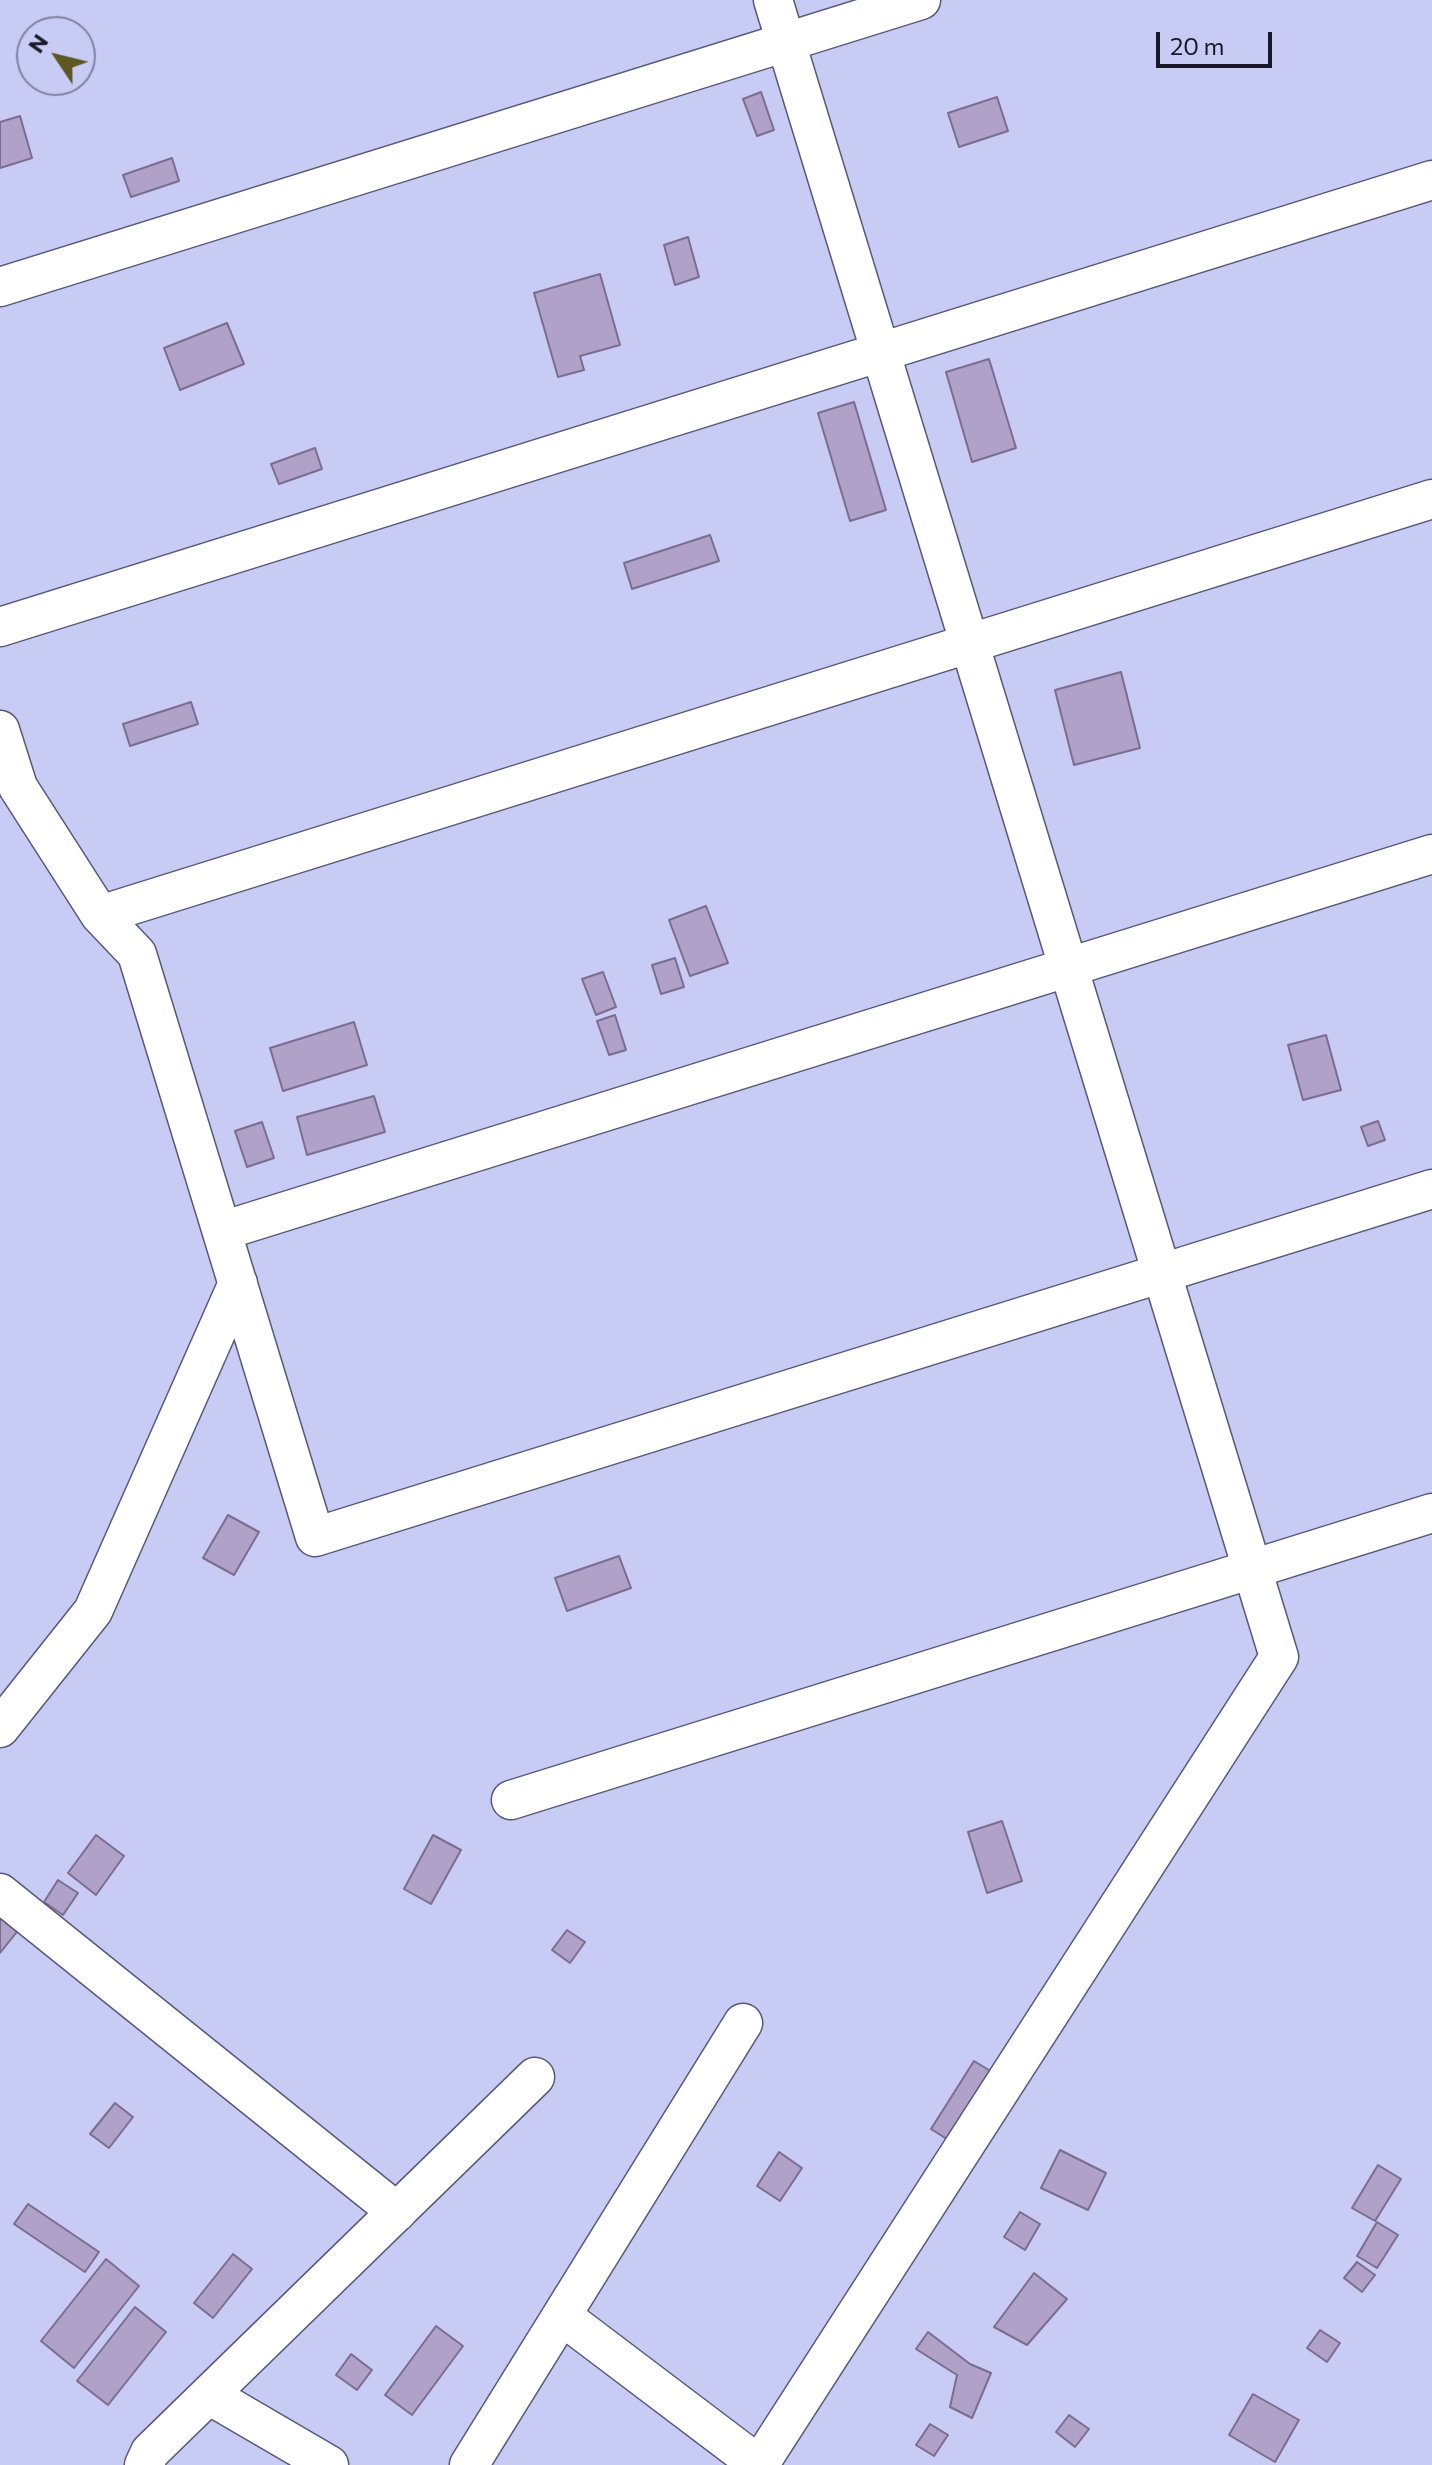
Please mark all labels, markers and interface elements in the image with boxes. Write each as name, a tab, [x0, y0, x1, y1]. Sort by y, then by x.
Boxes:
north arrow	[16, 16, 96, 96]
scale bar	[1160, 16, 1276, 66]
text: N	[22, 29, 53, 58]
text: 20 m	[1170, 31, 1224, 60]

